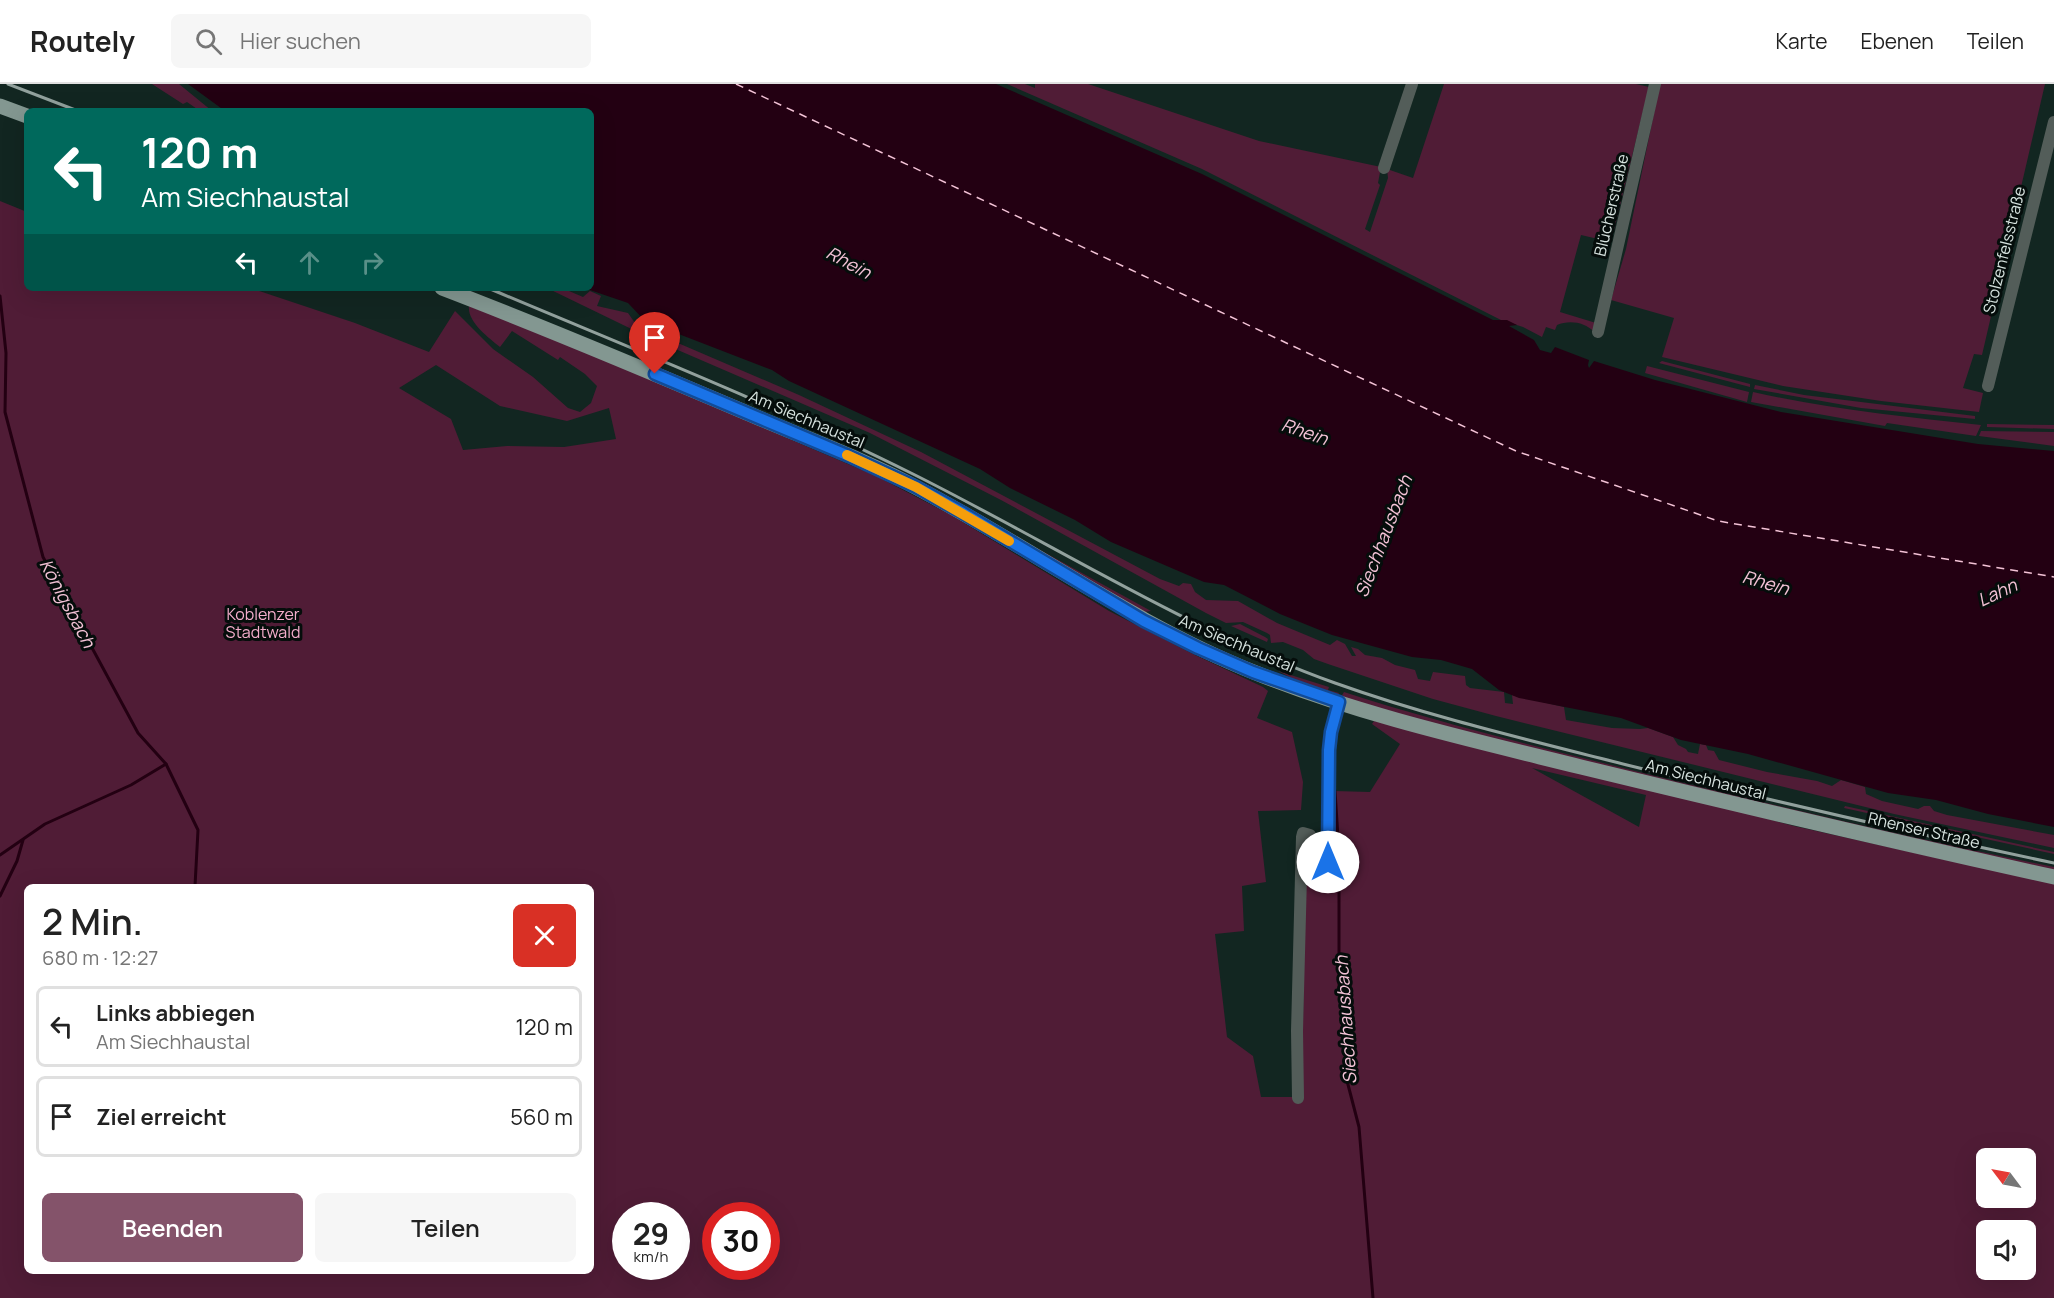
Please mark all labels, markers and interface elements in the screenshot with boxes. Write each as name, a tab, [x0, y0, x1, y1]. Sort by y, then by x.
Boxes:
search box	[171, 14, 591, 68]
text: Routely	[30, 22, 135, 60]
icon: search	[192, 25, 225, 58]
text: Hier suchen	[240, 26, 361, 56]
text: Karte	[1775, 27, 1827, 55]
text: Ebenen	[1860, 27, 1934, 55]
text: Teilen	[1967, 27, 2024, 55]
text: 120 m	[141, 123, 258, 181]
icon: left	[42, 132, 120, 210]
street label: Blücherstraße	[1589, 152, 1633, 258]
text: Am Siechhaustal	[141, 178, 349, 215]
street label: Stolzenfelsstraße	[1978, 184, 2030, 316]
water label: Rhein	[822, 240, 877, 284]
icon: left	[230, 246, 263, 279]
icon: ahead	[293, 246, 326, 279]
icon: right	[356, 246, 389, 279]
pin	[629, 312, 680, 374]
icon: arrive	[638, 321, 671, 354]
street label: Am Siechhaustal	[746, 385, 868, 453]
water label: Rhein	[1279, 412, 1333, 450]
water label: Siechhausbach	[1349, 470, 1418, 600]
water label: Königsbach	[35, 555, 102, 653]
water label: Rhein	[1740, 564, 1793, 600]
water label: Lahn	[1974, 572, 2022, 611]
park label: Koblenzer Stadtwald	[226, 603, 300, 643]
street label: Am Siechhaustal	[1176, 609, 1298, 677]
street label: Am Siechhaustal	[1643, 753, 1769, 805]
street label: Rhenser Straße	[1866, 806, 1982, 854]
position arrow	[1296, 830, 1360, 894]
text: 2 Min.	[42, 897, 143, 946]
button: close	[513, 904, 576, 967]
text: 680 m · 12:27	[42, 944, 158, 971]
water label: Siechhausbach	[1328, 954, 1361, 1085]
text: Links abbiegen	[96, 998, 255, 1028]
icon: left	[45, 1010, 78, 1043]
text: 120 m	[515, 1012, 573, 1042]
text: Am Siechhaustal	[96, 1028, 250, 1055]
icon: arrive	[45, 1100, 78, 1133]
text: Ziel erreicht	[96, 1102, 227, 1132]
text: 560 m	[510, 1102, 573, 1132]
north arrow	[1976, 1148, 2036, 1208]
map controls	[1976, 1148, 2036, 1280]
button: Beenden	[42, 1193, 303, 1262]
button: Teilen	[315, 1193, 576, 1262]
speed limit sign: 30	[702, 1202, 780, 1280]
text: 29	[633, 1213, 669, 1254]
button: sound	[1976, 1220, 2036, 1280]
text: km/h	[634, 1246, 668, 1267]

